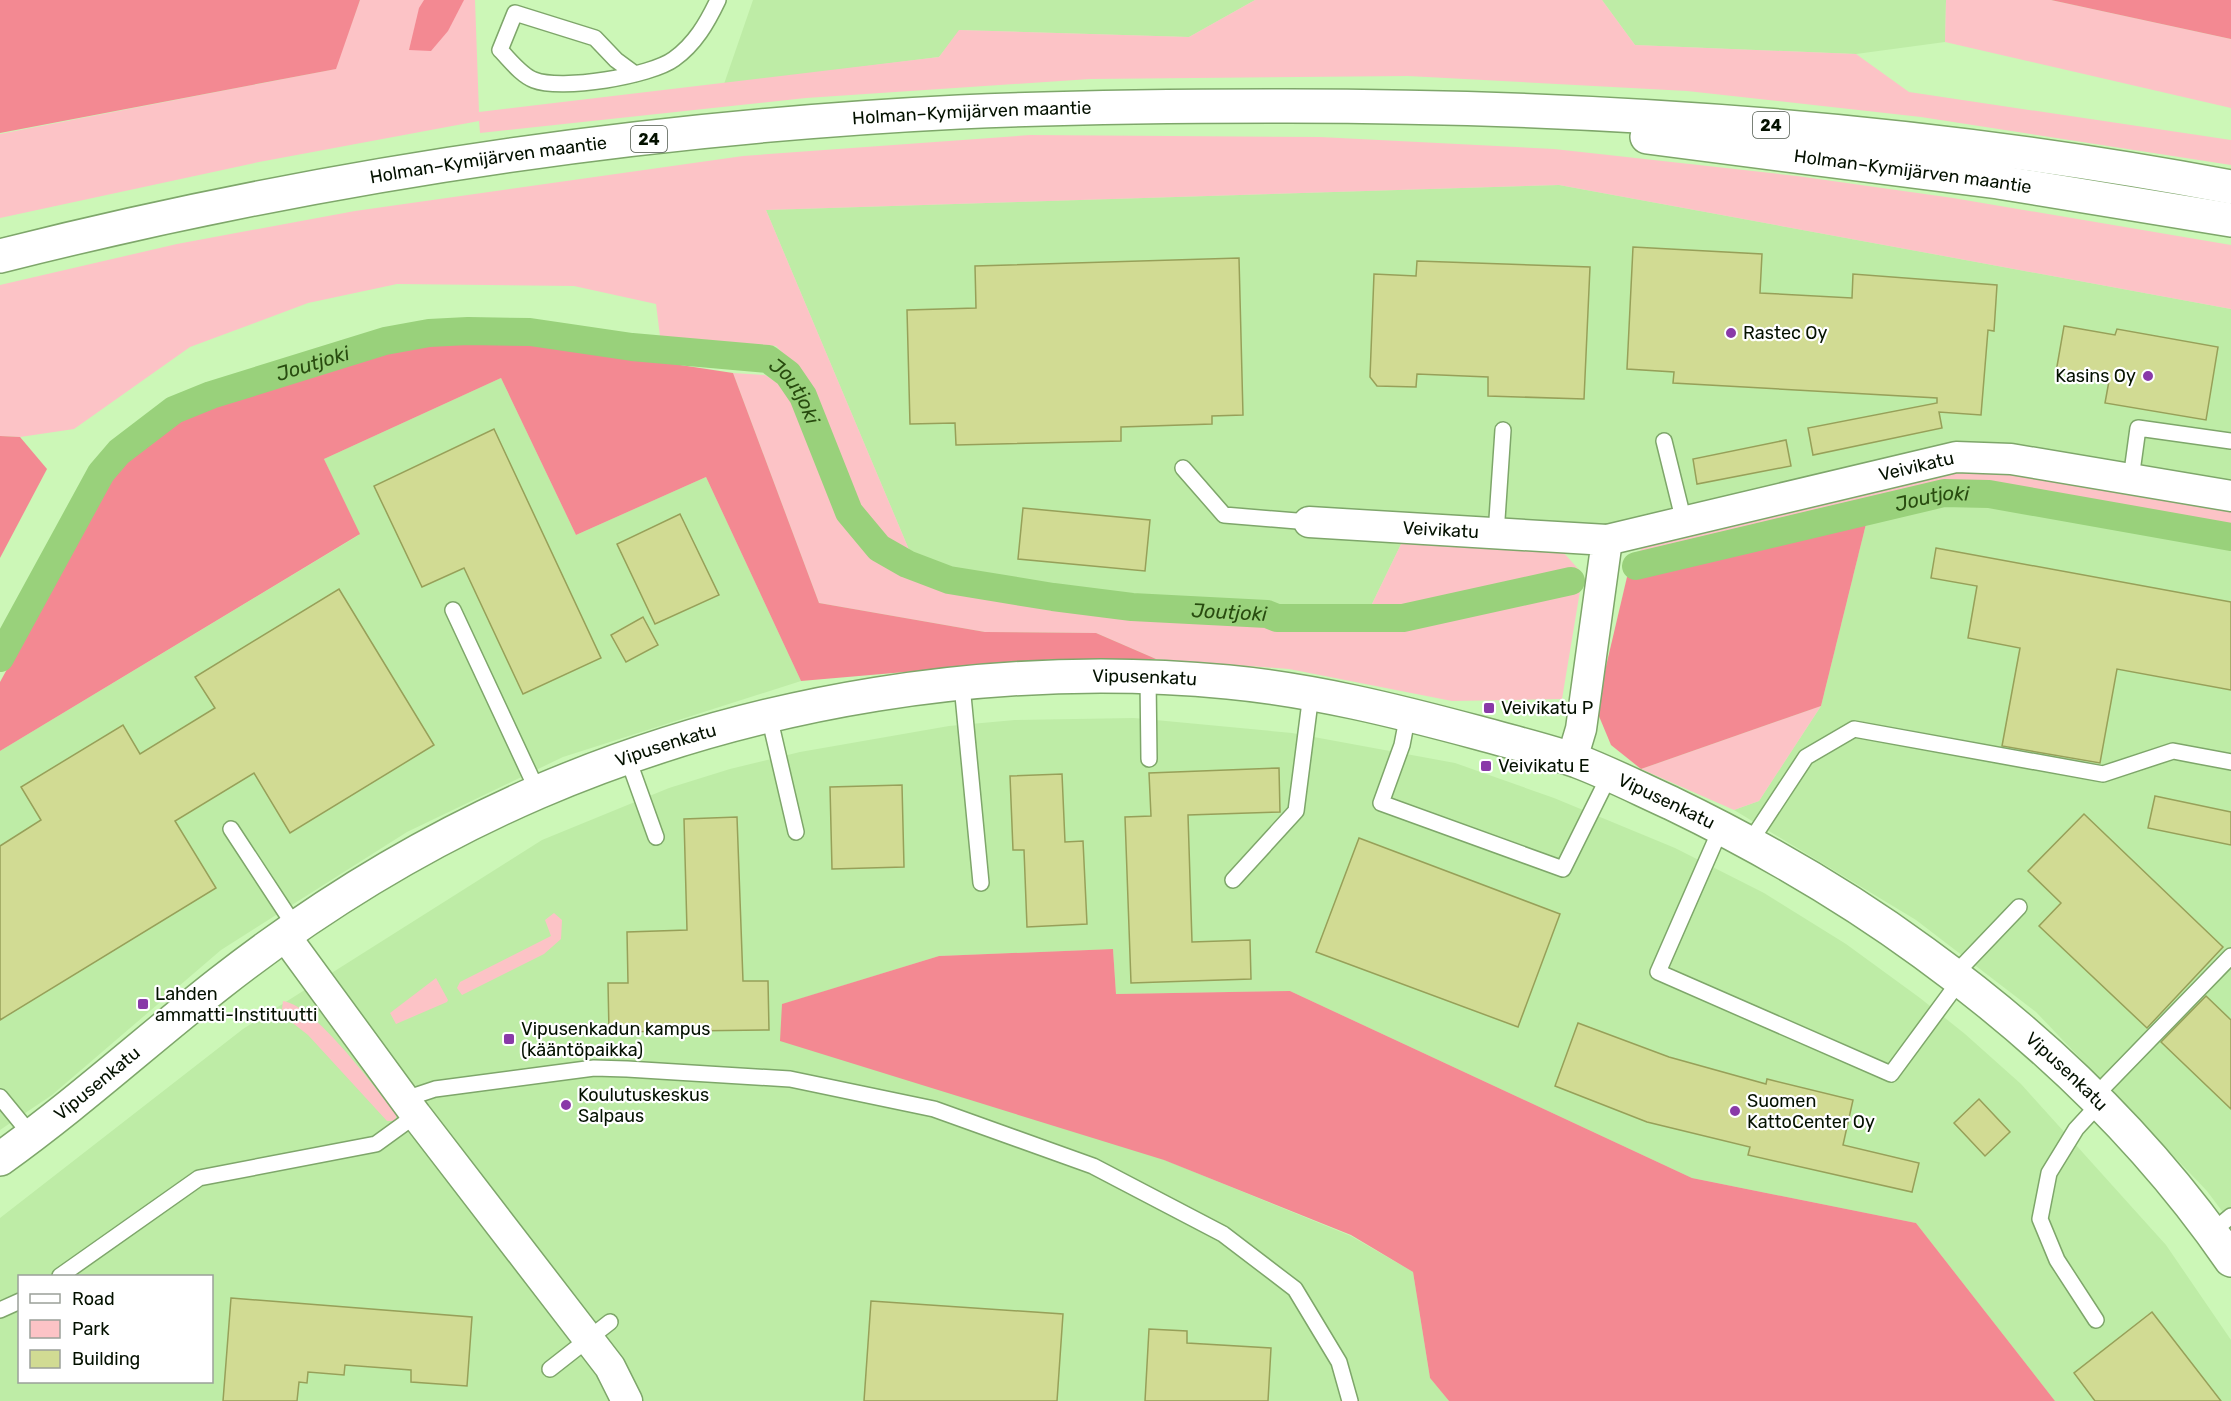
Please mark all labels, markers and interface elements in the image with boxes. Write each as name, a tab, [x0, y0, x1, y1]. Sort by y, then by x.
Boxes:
street label: Holman–Kymijärven maantie	[851, 97, 1092, 129]
road number: 24	[1753, 112, 1789, 138]
road number: 24	[631, 126, 667, 152]
street label: Holman–Kymijärven maantie	[368, 132, 608, 188]
street label: Holman–Kymijärven maantie	[1793, 145, 2033, 198]
place label: Rastec Oy	[1743, 322, 1828, 344]
marker: Rastec Oy	[1724, 326, 1738, 340]
water label: Joutjoki	[273, 340, 353, 386]
water label: Joutjoki	[765, 352, 825, 428]
place label: Kasins Oy	[2055, 365, 2136, 387]
marker: Kasins Oy	[2141, 369, 2155, 383]
street label: Veivikatu	[1877, 447, 1956, 486]
water label: Joutjoki	[1892, 481, 1971, 516]
street label: Veivikatu	[1402, 517, 1480, 543]
water label: Joutjoki	[1191, 598, 1269, 626]
street label: Vipusenkatu	[1092, 665, 1198, 690]
place label: Veivikatu P	[1501, 697, 1593, 719]
marker: Veivikatu P	[1482, 701, 1496, 715]
street label: Vipusenkatu	[612, 719, 719, 772]
place label: Veivikatu E	[1498, 755, 1590, 777]
marker: Veivikatu E	[1479, 759, 1493, 773]
street label: Vipusenkatu	[1614, 769, 1719, 834]
place label: Lahden ammatti-Instituutti	[155, 983, 317, 1026]
marker: Lahden ammatti-Instituutti	[136, 997, 150, 1011]
place label: Vipusenkadun kampus (kääntöpaikka)	[521, 1018, 711, 1061]
street label: Vipusenkatu	[2021, 1028, 2112, 1115]
marker: Vipusenkadun kampus (kääntöpaikka)	[502, 1032, 516, 1046]
street label: Vipusenkatu	[50, 1042, 145, 1125]
place label: Koulutuskeskus Salpaus	[578, 1084, 709, 1127]
place label: Suomen KattoCenter Oy	[1747, 1090, 1875, 1133]
marker: Koulutuskeskus Salpaus	[559, 1098, 573, 1112]
marker: Suomen KattoCenter Oy	[1728, 1104, 1742, 1118]
legend	[18, 1275, 213, 1383]
text: Road	[72, 1288, 115, 1310]
text: Park	[72, 1318, 110, 1340]
text: Building	[72, 1348, 140, 1370]

